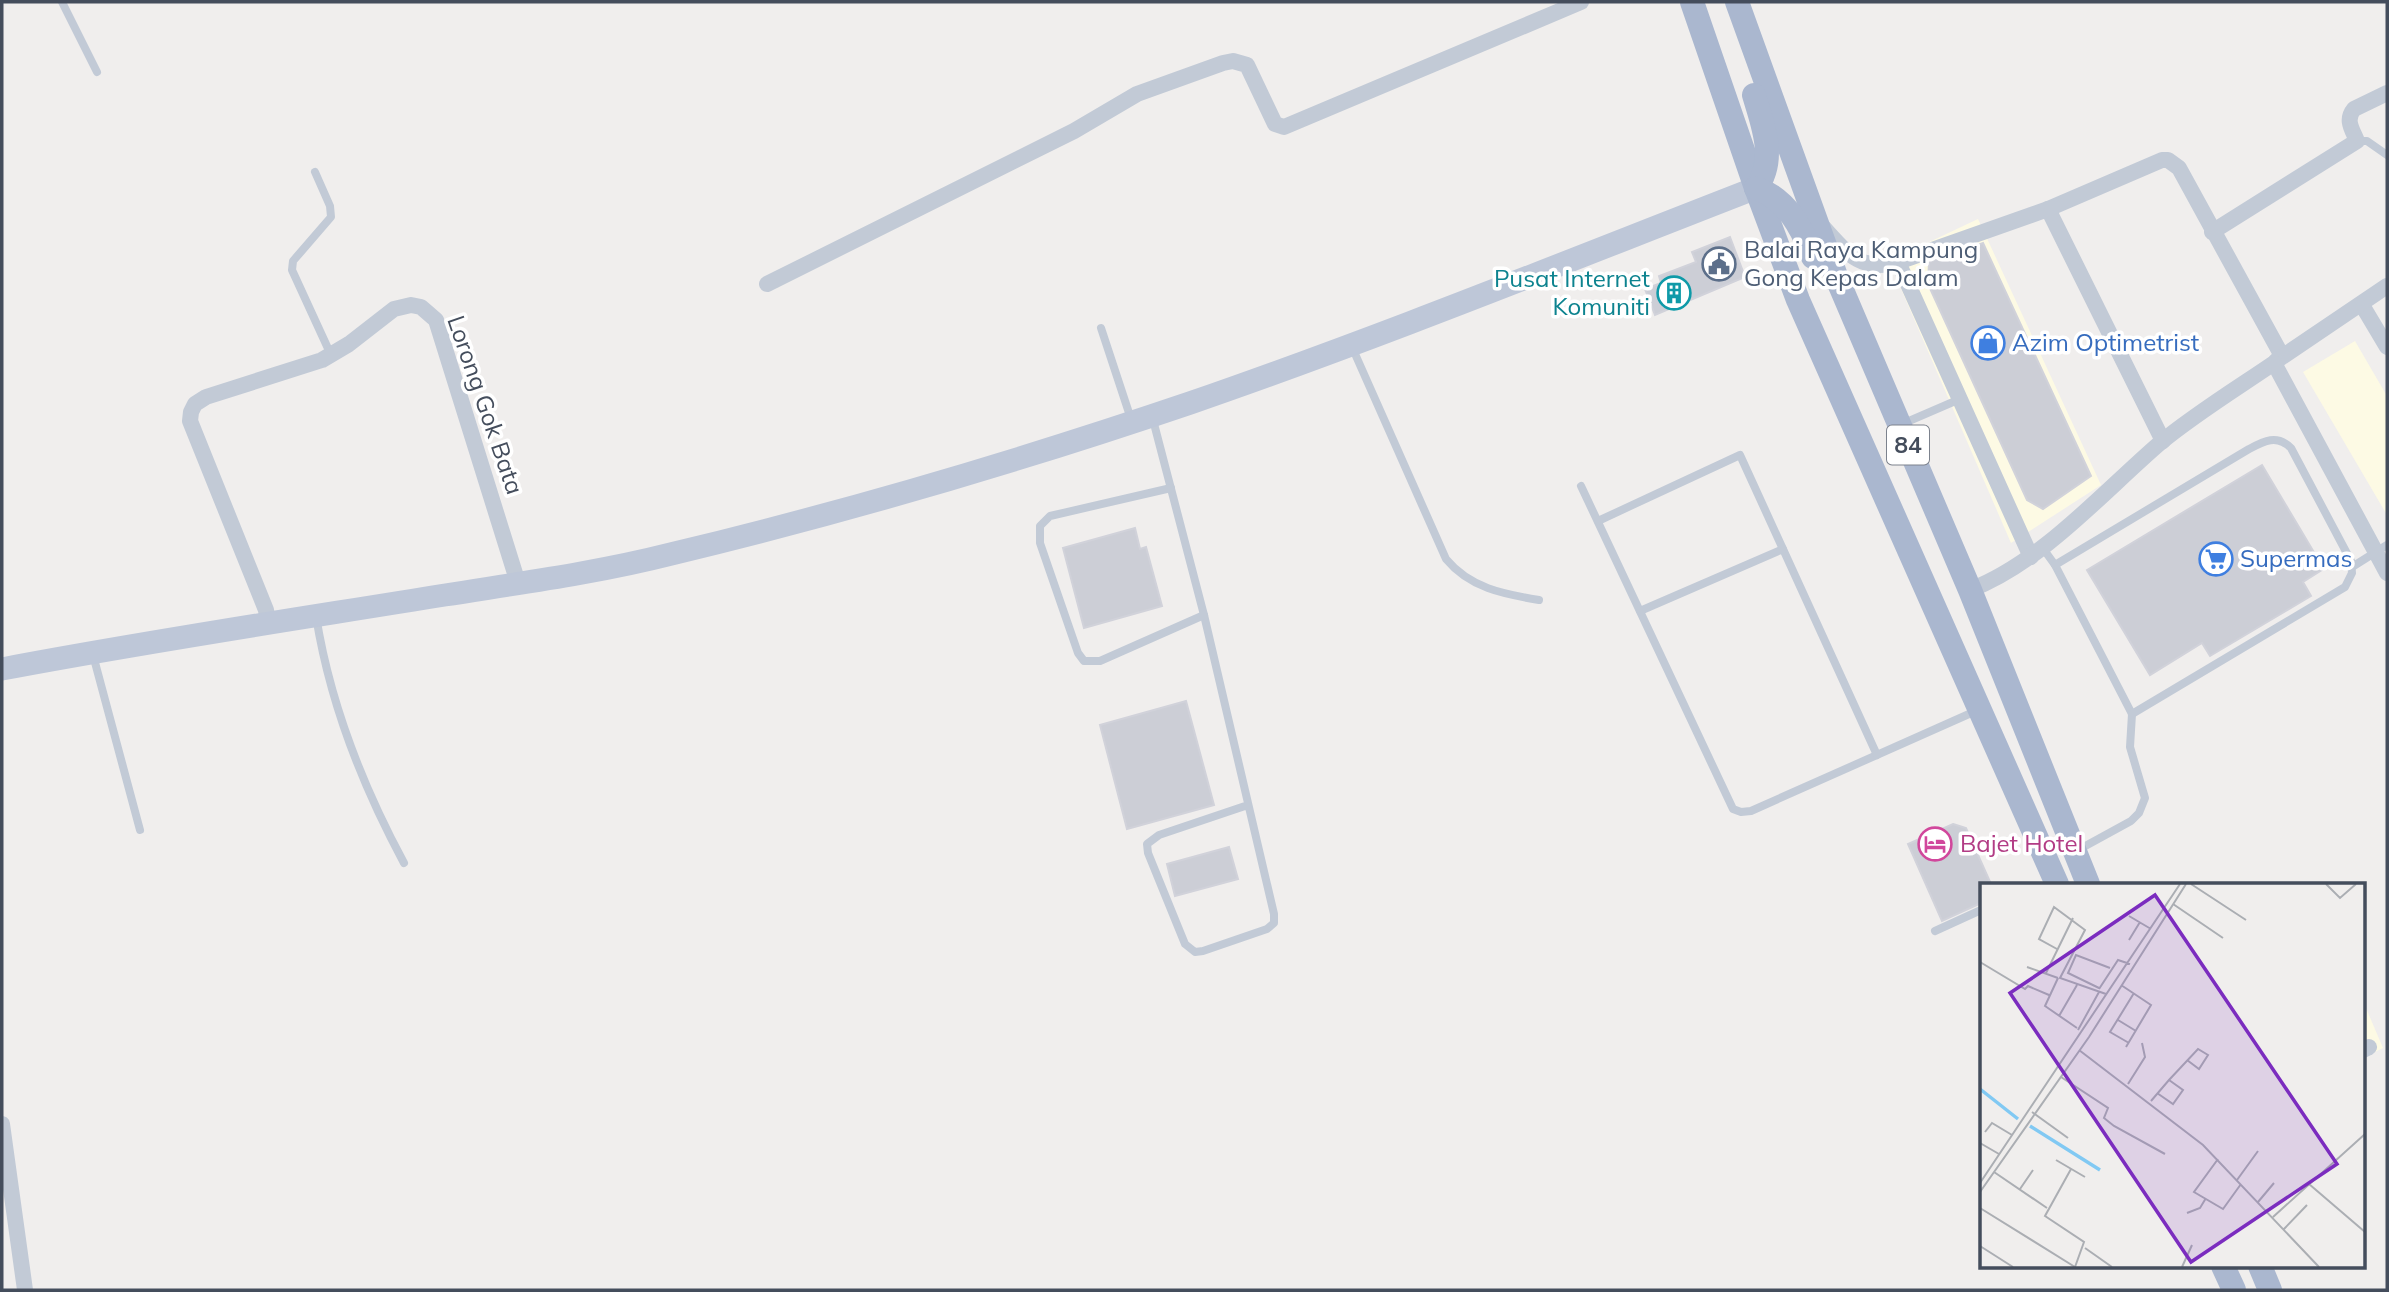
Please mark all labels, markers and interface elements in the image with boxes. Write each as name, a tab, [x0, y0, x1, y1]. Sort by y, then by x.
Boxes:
place label: Balai Raya Kampung Gong Kepas Dalam	[1744, 234, 1978, 292]
public building icon: Balai Raya Kampung Gong Kepas Dalam	[1700, 245, 1738, 283]
place label: Pusat Internet Komuniti	[1494, 263, 1650, 321]
building icon: Pusat Internet Komuniti	[1655, 274, 1693, 312]
street label: Lorong Gok Bata	[441, 311, 531, 498]
shop icon: Azim Optimetrist	[1969, 324, 2007, 362]
place label: Azim Optimetrist	[2012, 327, 2199, 357]
road number: 84	[1887, 426, 1929, 464]
supermarket icon: Supermas	[2197, 540, 2235, 578]
place label: Supermas	[2240, 543, 2352, 573]
hotel icon: Bajet Hotel	[1916, 825, 1954, 863]
place label: Bajet Hotel	[1960, 828, 2083, 858]
inset map	[1980, 883, 2364, 1268]

